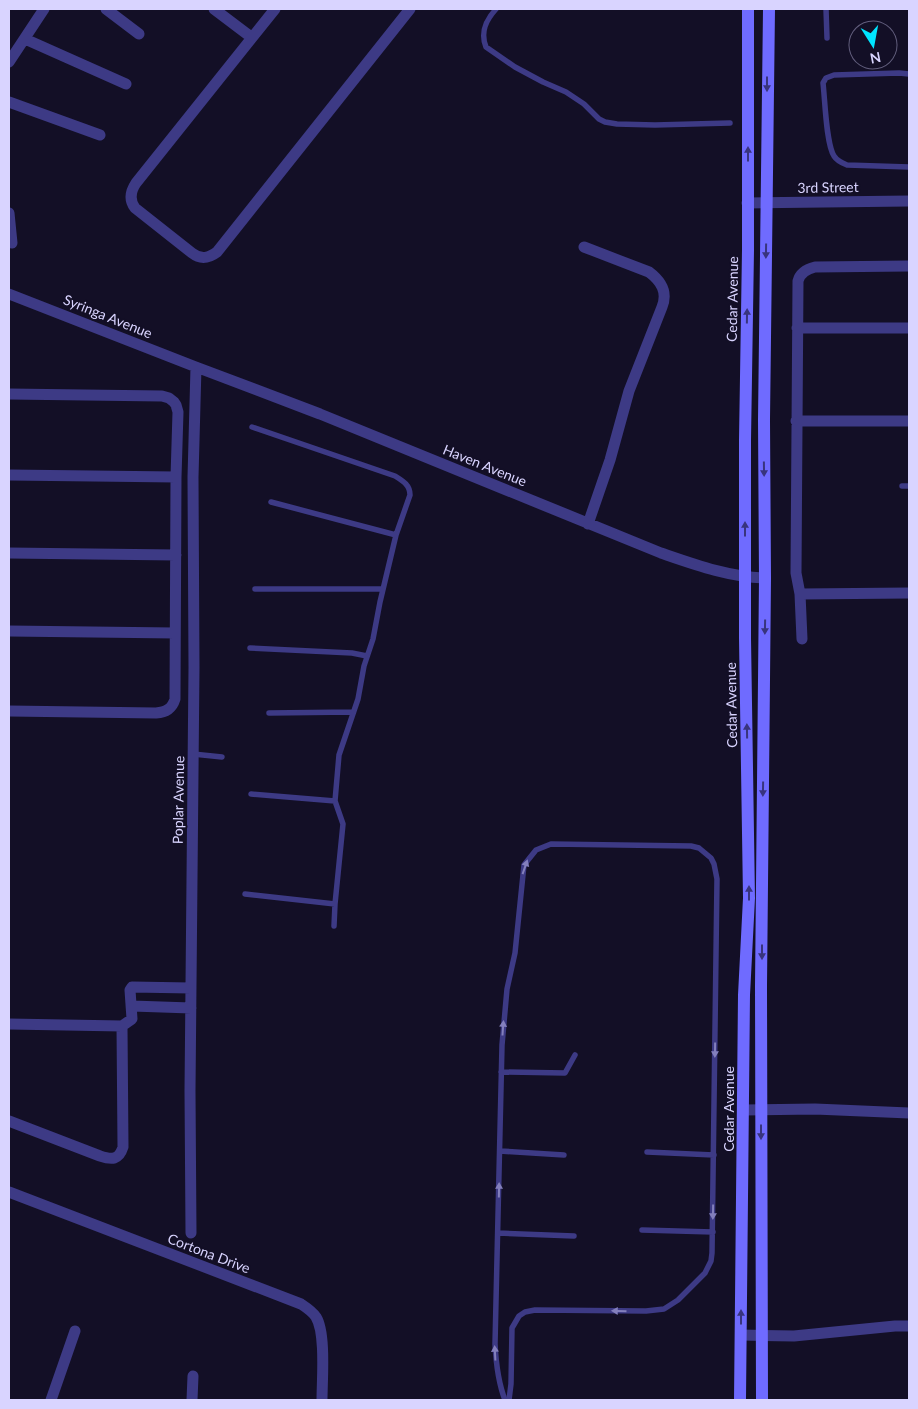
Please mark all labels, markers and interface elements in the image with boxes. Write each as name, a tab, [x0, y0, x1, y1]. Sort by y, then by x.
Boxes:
north arrow	[848, 20, 898, 70]
text: N	[869, 49, 882, 68]
one-way arrow	[763, 77, 771, 93]
one-way arrow	[744, 146, 752, 162]
street label: 3rd Street	[797, 178, 859, 196]
one-way arrow	[762, 243, 770, 259]
street label: Cedar Avenue	[723, 256, 741, 342]
street label: Syringa Avenue	[61, 290, 155, 342]
one-way arrow	[743, 308, 751, 324]
street label: Haven Avenue	[441, 440, 529, 490]
one-way arrow	[761, 461, 769, 477]
one-way arrow	[741, 520, 749, 536]
one-way arrow	[761, 619, 769, 635]
street label: Cedar Avenue	[722, 662, 740, 748]
one-way arrow	[743, 723, 751, 739]
street label: Poplar Avenue	[169, 756, 187, 844]
one-way arrow	[759, 782, 767, 798]
one-way arrow	[522, 860, 529, 875]
one-way arrow	[745, 885, 753, 901]
one-way arrow	[757, 944, 765, 960]
one-way arrow	[500, 1020, 508, 1036]
one-way arrow	[711, 1042, 719, 1058]
street label: Cedar Avenue	[720, 1066, 737, 1152]
one-way arrow	[757, 1124, 765, 1140]
one-way arrow	[495, 1182, 503, 1198]
one-way arrow	[709, 1204, 717, 1220]
street label: Cortona Drive	[165, 1229, 253, 1277]
one-way arrow	[611, 1307, 627, 1315]
one-way arrow	[737, 1308, 745, 1324]
one-way arrow	[491, 1344, 499, 1360]

